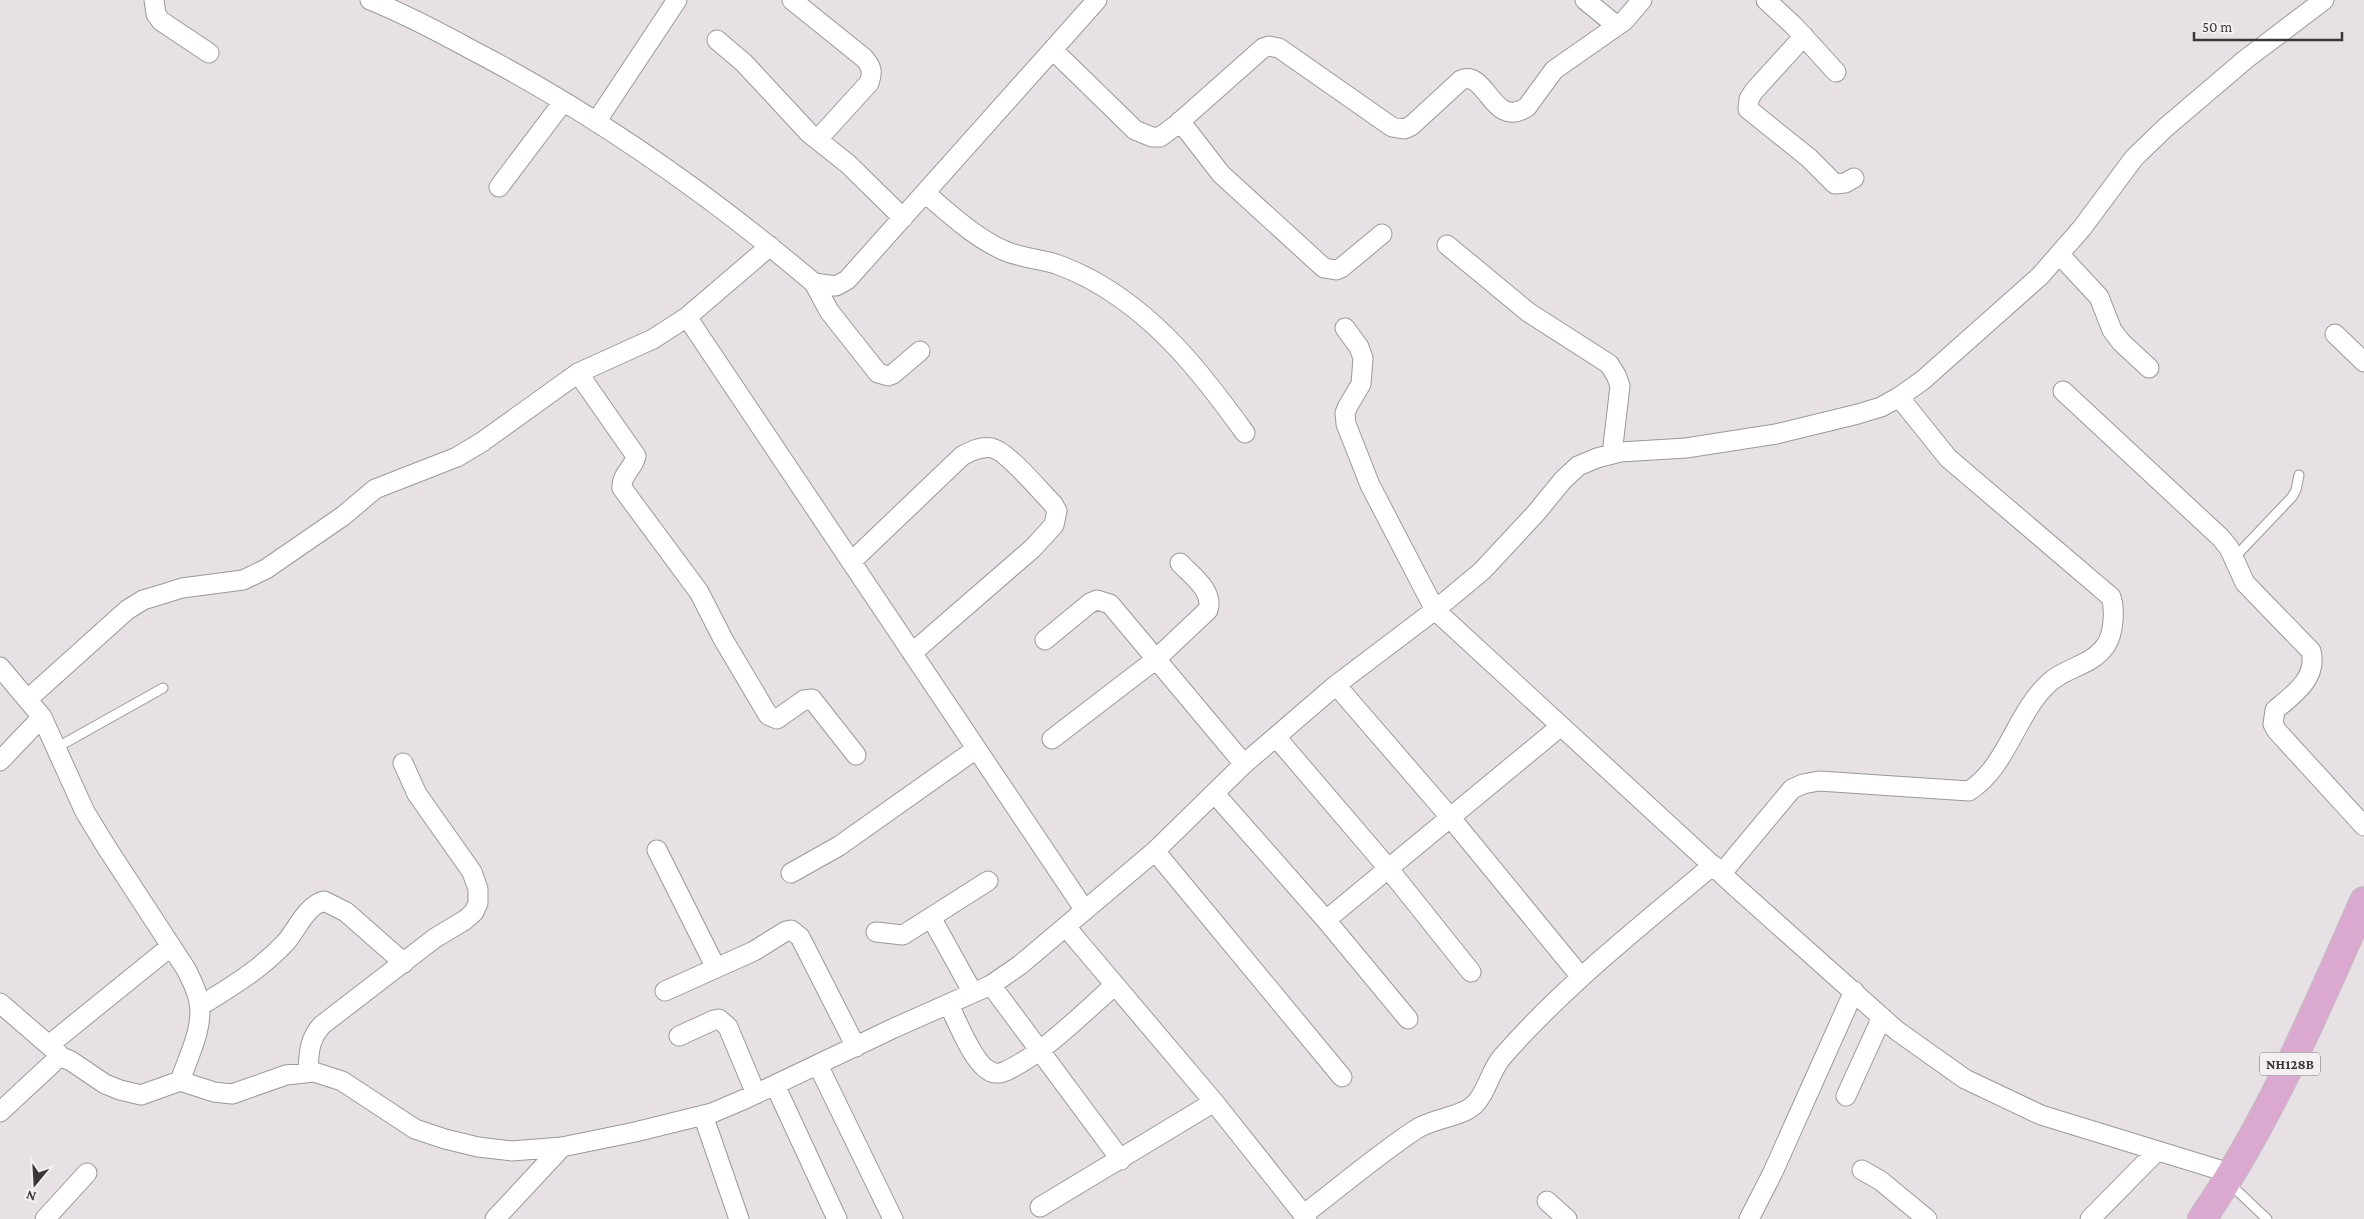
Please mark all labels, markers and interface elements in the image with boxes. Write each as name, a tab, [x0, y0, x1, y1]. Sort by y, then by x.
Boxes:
scale bar	[2194, 10, 2342, 42]
text: 50 m	[2202, 19, 2232, 35]
road number: NH128B	[2260, 1052, 2320, 1076]
north arrow	[10, 1159, 60, 1209]
text: N	[24, 1187, 38, 1205]

